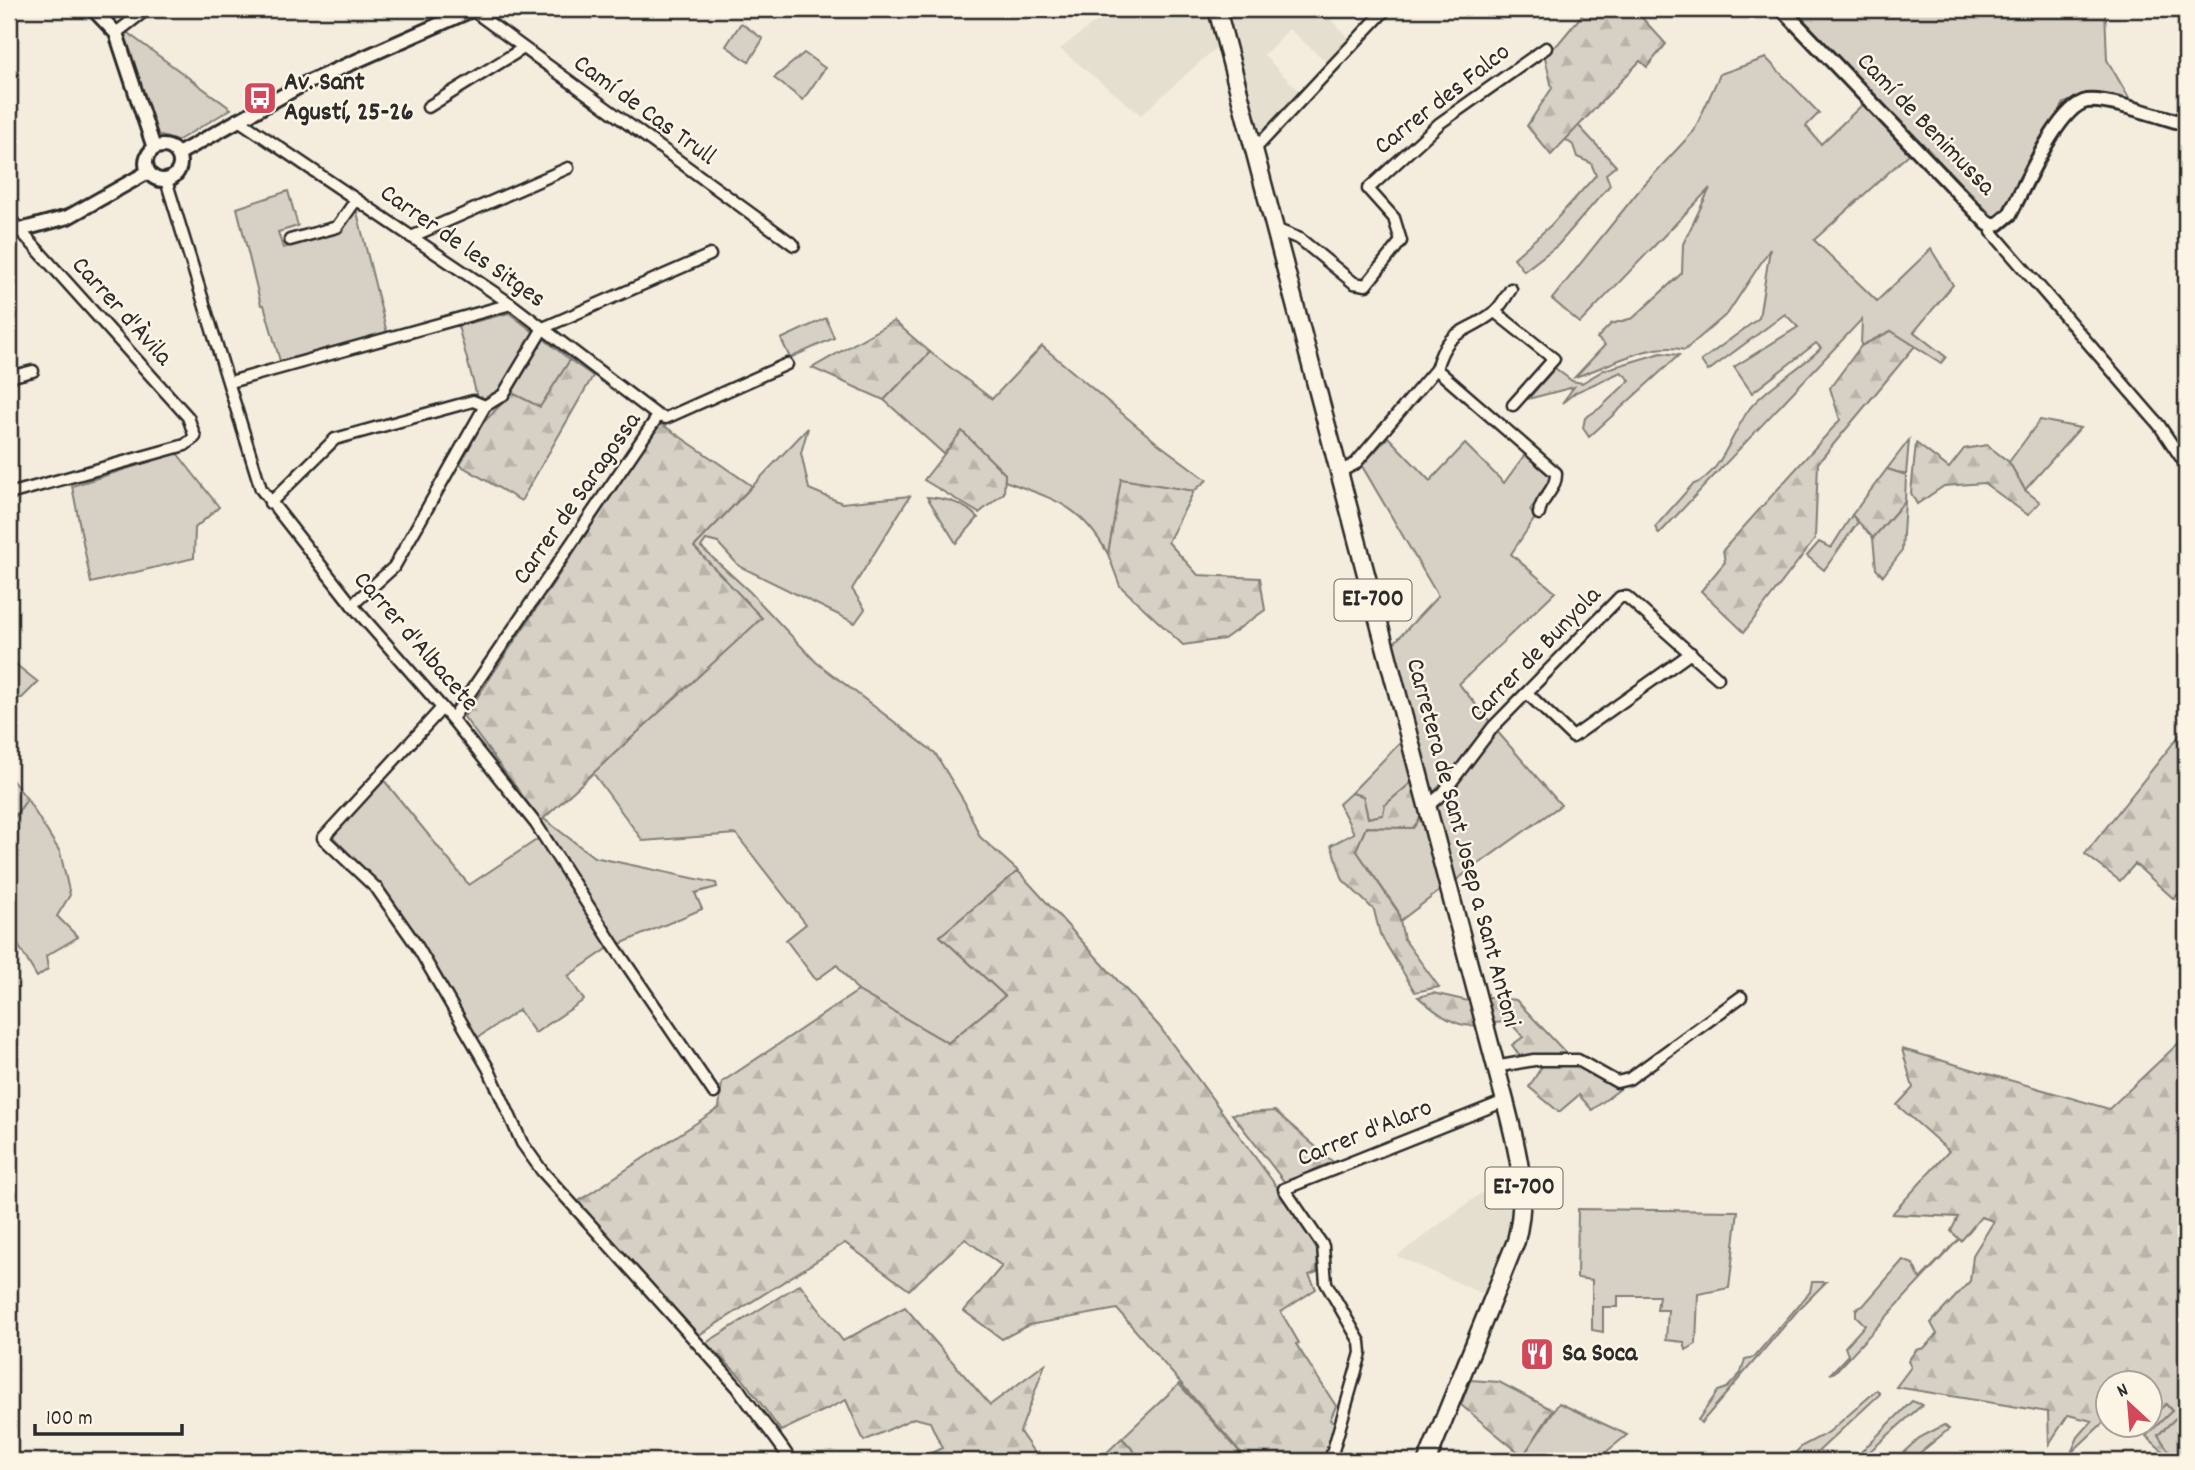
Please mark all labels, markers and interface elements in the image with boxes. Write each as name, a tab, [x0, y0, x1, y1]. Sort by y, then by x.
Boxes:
street label: Carrer des Falco	[1367, 35, 1519, 165]
street label: Camí de Benimussa	[1847, 45, 2004, 206]
street label: Camí de Cas Trull	[565, 46, 723, 176]
place label: Av. Sant Agustí, 25-26	[284, 65, 413, 132]
bus stop icon: Av. Sant Agustí, 25-26	[241, 79, 279, 117]
street label: Carrer de les Sitges	[371, 176, 553, 318]
street label: Carrer d'Àvila	[62, 249, 181, 376]
street label: Carrer de Saragossa	[504, 404, 652, 593]
street label: Carrer d'Albacete	[343, 564, 487, 720]
street label: Carrer de Bunyola	[1461, 578, 1611, 732]
road number: EI-700	[1334, 580, 1412, 620]
street label: Carretera de Sant Josep a Sant Antoni	[1395, 655, 1529, 1032]
street label: Carrer d'Alaro	[1292, 1090, 1438, 1178]
road number: EI-700	[1486, 1168, 1562, 1208]
restaurant icon: Sa Soca	[1518, 1335, 1556, 1373]
place label: Sa Soca	[1562, 1336, 1638, 1373]
north arrow	[2094, 1368, 2164, 1438]
text: N	[2113, 1378, 2133, 1406]
scale bar	[35, 1393, 182, 1437]
text: 100 m	[46, 1405, 93, 1435]

